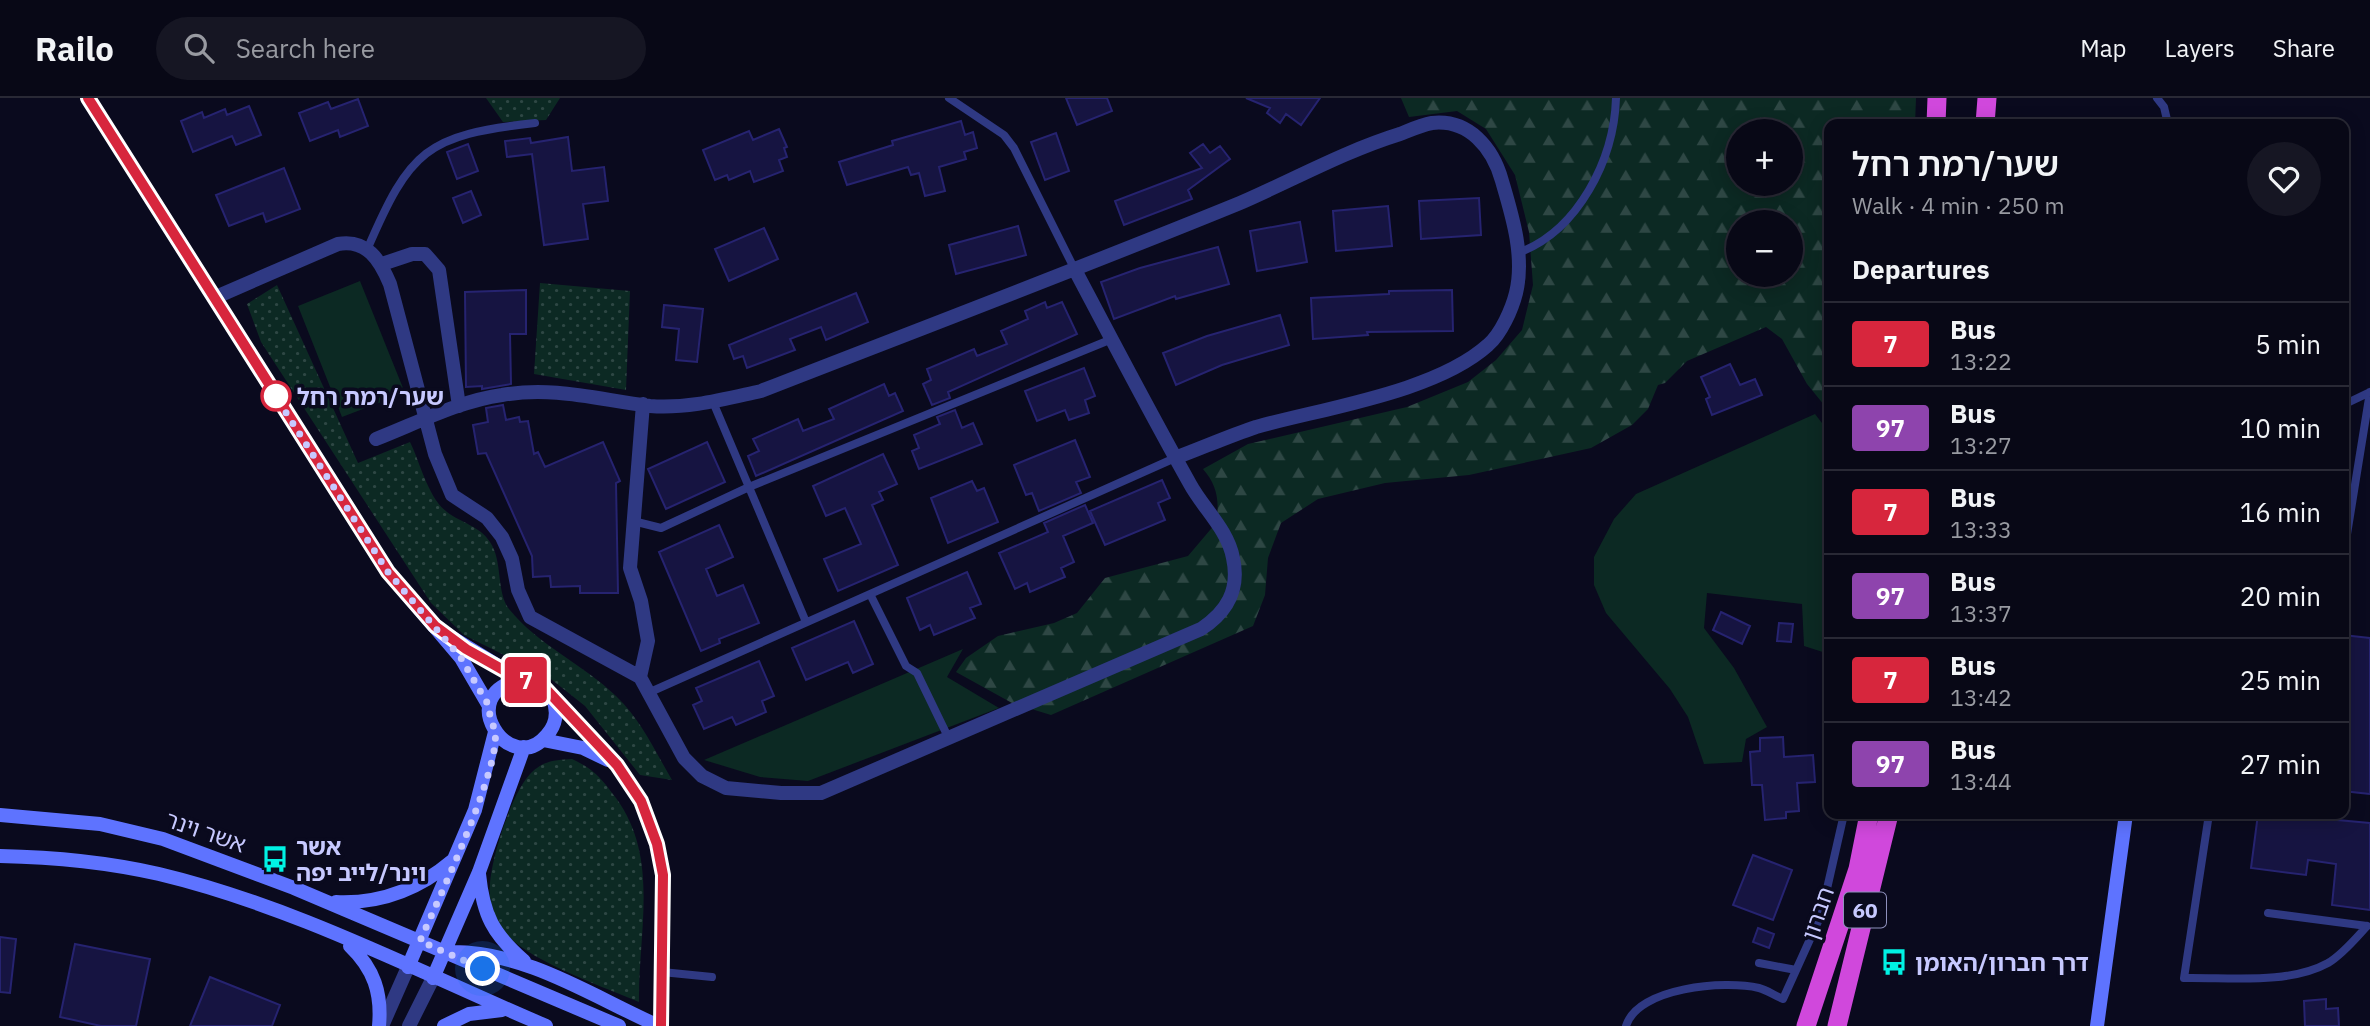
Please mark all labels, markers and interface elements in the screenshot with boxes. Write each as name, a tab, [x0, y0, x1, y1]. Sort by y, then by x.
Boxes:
search box	[156, 17, 646, 80]
text: Railo	[35, 27, 114, 70]
icon: search	[180, 29, 218, 67]
text: Search here	[236, 31, 375, 65]
text: Map	[2080, 32, 2127, 64]
text: Layers	[2165, 32, 2235, 64]
text: Share	[2273, 32, 2335, 64]
map controls	[1726, 119, 1803, 287]
button: +	[1726, 119, 1803, 196]
text: שער/רמת רחל	[1852, 142, 2059, 185]
button: heart	[2247, 142, 2321, 216]
text: Walk · 4 min · 250 m	[1852, 190, 2065, 220]
button: −	[1726, 210, 1803, 287]
text: Departures	[1852, 252, 1990, 286]
text: Bus	[1950, 312, 1996, 346]
text: 5 min	[2255, 327, 2321, 361]
text: 7	[1883, 328, 1898, 360]
text: 13:22	[1950, 346, 2012, 376]
marker: שער/רמת רחל	[261, 381, 291, 411]
place label: שער/רמת רחל	[297, 381, 444, 411]
text: Bus	[1950, 396, 1996, 430]
text: 10 min	[2240, 411, 2321, 445]
text: 97	[1876, 412, 1905, 444]
text: 13:27	[1950, 430, 2012, 460]
text: Bus	[1950, 480, 1996, 514]
text: 16 min	[2240, 495, 2321, 529]
text: 7	[1883, 496, 1898, 528]
text: 13:33	[1950, 514, 2012, 544]
text: Bus	[1950, 564, 1996, 598]
text: 20 min	[2240, 579, 2321, 613]
text: 97	[1876, 580, 1905, 612]
text: 13:37	[1950, 598, 2012, 628]
text: Bus	[1950, 648, 1996, 682]
line badge: 7	[503, 657, 549, 703]
text: 25 min	[2240, 663, 2321, 697]
text: 7	[519, 664, 533, 696]
text: 7	[1883, 664, 1898, 696]
text: 13:42	[1950, 682, 2012, 712]
text: Bus	[1950, 732, 1996, 766]
text: 27 min	[2240, 747, 2321, 781]
text: 97	[1876, 748, 1905, 780]
text: 13:44	[1950, 766, 2012, 796]
street label: אשר וינר	[162, 803, 250, 859]
place label: אשר וינר/לייב יפה	[296, 831, 426, 887]
bus stop icon: אשר וינר/לייב יפה	[260, 844, 290, 874]
street label: חברון	[1794, 882, 1840, 944]
road number: 60	[1844, 892, 1886, 928]
bus stop icon: דרך חברון/האומן	[1879, 947, 1909, 977]
place label: דרך חברון/האומן	[1915, 947, 2089, 977]
your location	[465, 951, 500, 986]

